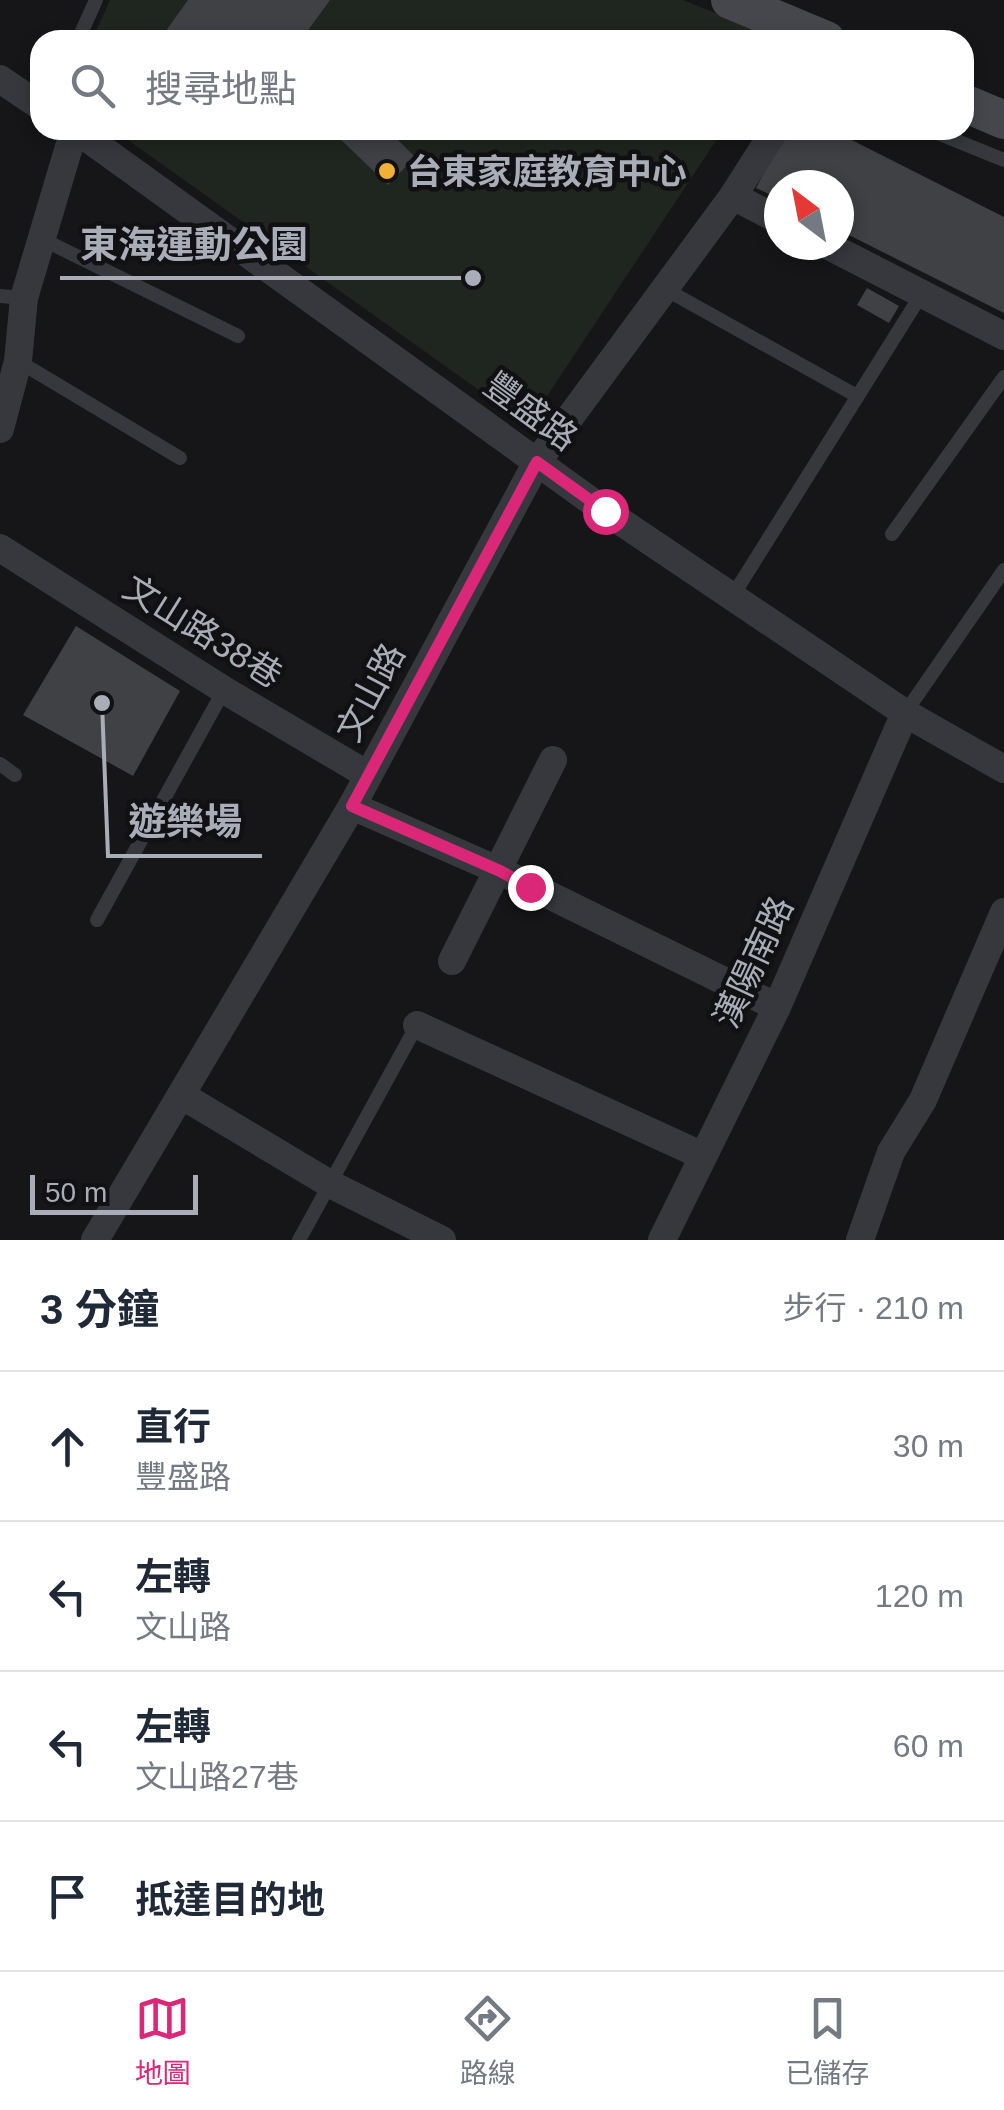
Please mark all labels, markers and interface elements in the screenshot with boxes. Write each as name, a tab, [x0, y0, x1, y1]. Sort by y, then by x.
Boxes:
search box	[30, 30, 974, 140]
icon: search	[65, 58, 120, 113]
text: 搜尋地點	[145, 68, 297, 110]
place label: 台東家庭教育中心	[407, 152, 687, 191]
marker: 台東家庭教育中心	[376, 160, 398, 182]
north arrow	[764, 170, 854, 260]
callout: 東海運動公園	[60, 210, 328, 278]
text: 東海運動公園	[80, 224, 308, 266]
street label: 豐盛路	[477, 364, 585, 458]
route start	[583, 489, 629, 535]
street label: 文山路38巷	[117, 567, 289, 695]
street label: 文山路	[328, 636, 412, 748]
callout: 遊樂場	[108, 788, 262, 856]
text: 遊樂場	[128, 801, 242, 843]
route end	[508, 865, 554, 911]
street label: 漢陽南路	[706, 890, 800, 1034]
scale bar	[30, 1170, 198, 1214]
text: 50 m	[45, 1177, 107, 1208]
text: 3 分鐘	[40, 1286, 159, 1333]
text: 步行 · 210 m	[783, 1290, 964, 1326]
text: 直行	[135, 1406, 211, 1448]
icon: ahead	[40, 1419, 95, 1474]
text: 30 m	[893, 1428, 964, 1464]
text: 豐盛路	[135, 1459, 231, 1495]
text: 左轉	[135, 1556, 211, 1598]
icon: left	[40, 1569, 95, 1624]
text: 120 m	[875, 1578, 964, 1614]
text: 文山路	[135, 1609, 231, 1645]
text: 左轉	[135, 1706, 211, 1748]
icon: left	[40, 1719, 95, 1774]
text: 60 m	[893, 1728, 964, 1764]
text: 文山路27巷	[135, 1759, 299, 1795]
icon: arrive	[40, 1869, 95, 1924]
text: 抵達目的地	[135, 1879, 325, 1921]
tab: 地圖	[135, 1991, 191, 2091]
tab: 路線	[460, 1991, 516, 2091]
tab: 已儲存	[785, 1991, 869, 2091]

